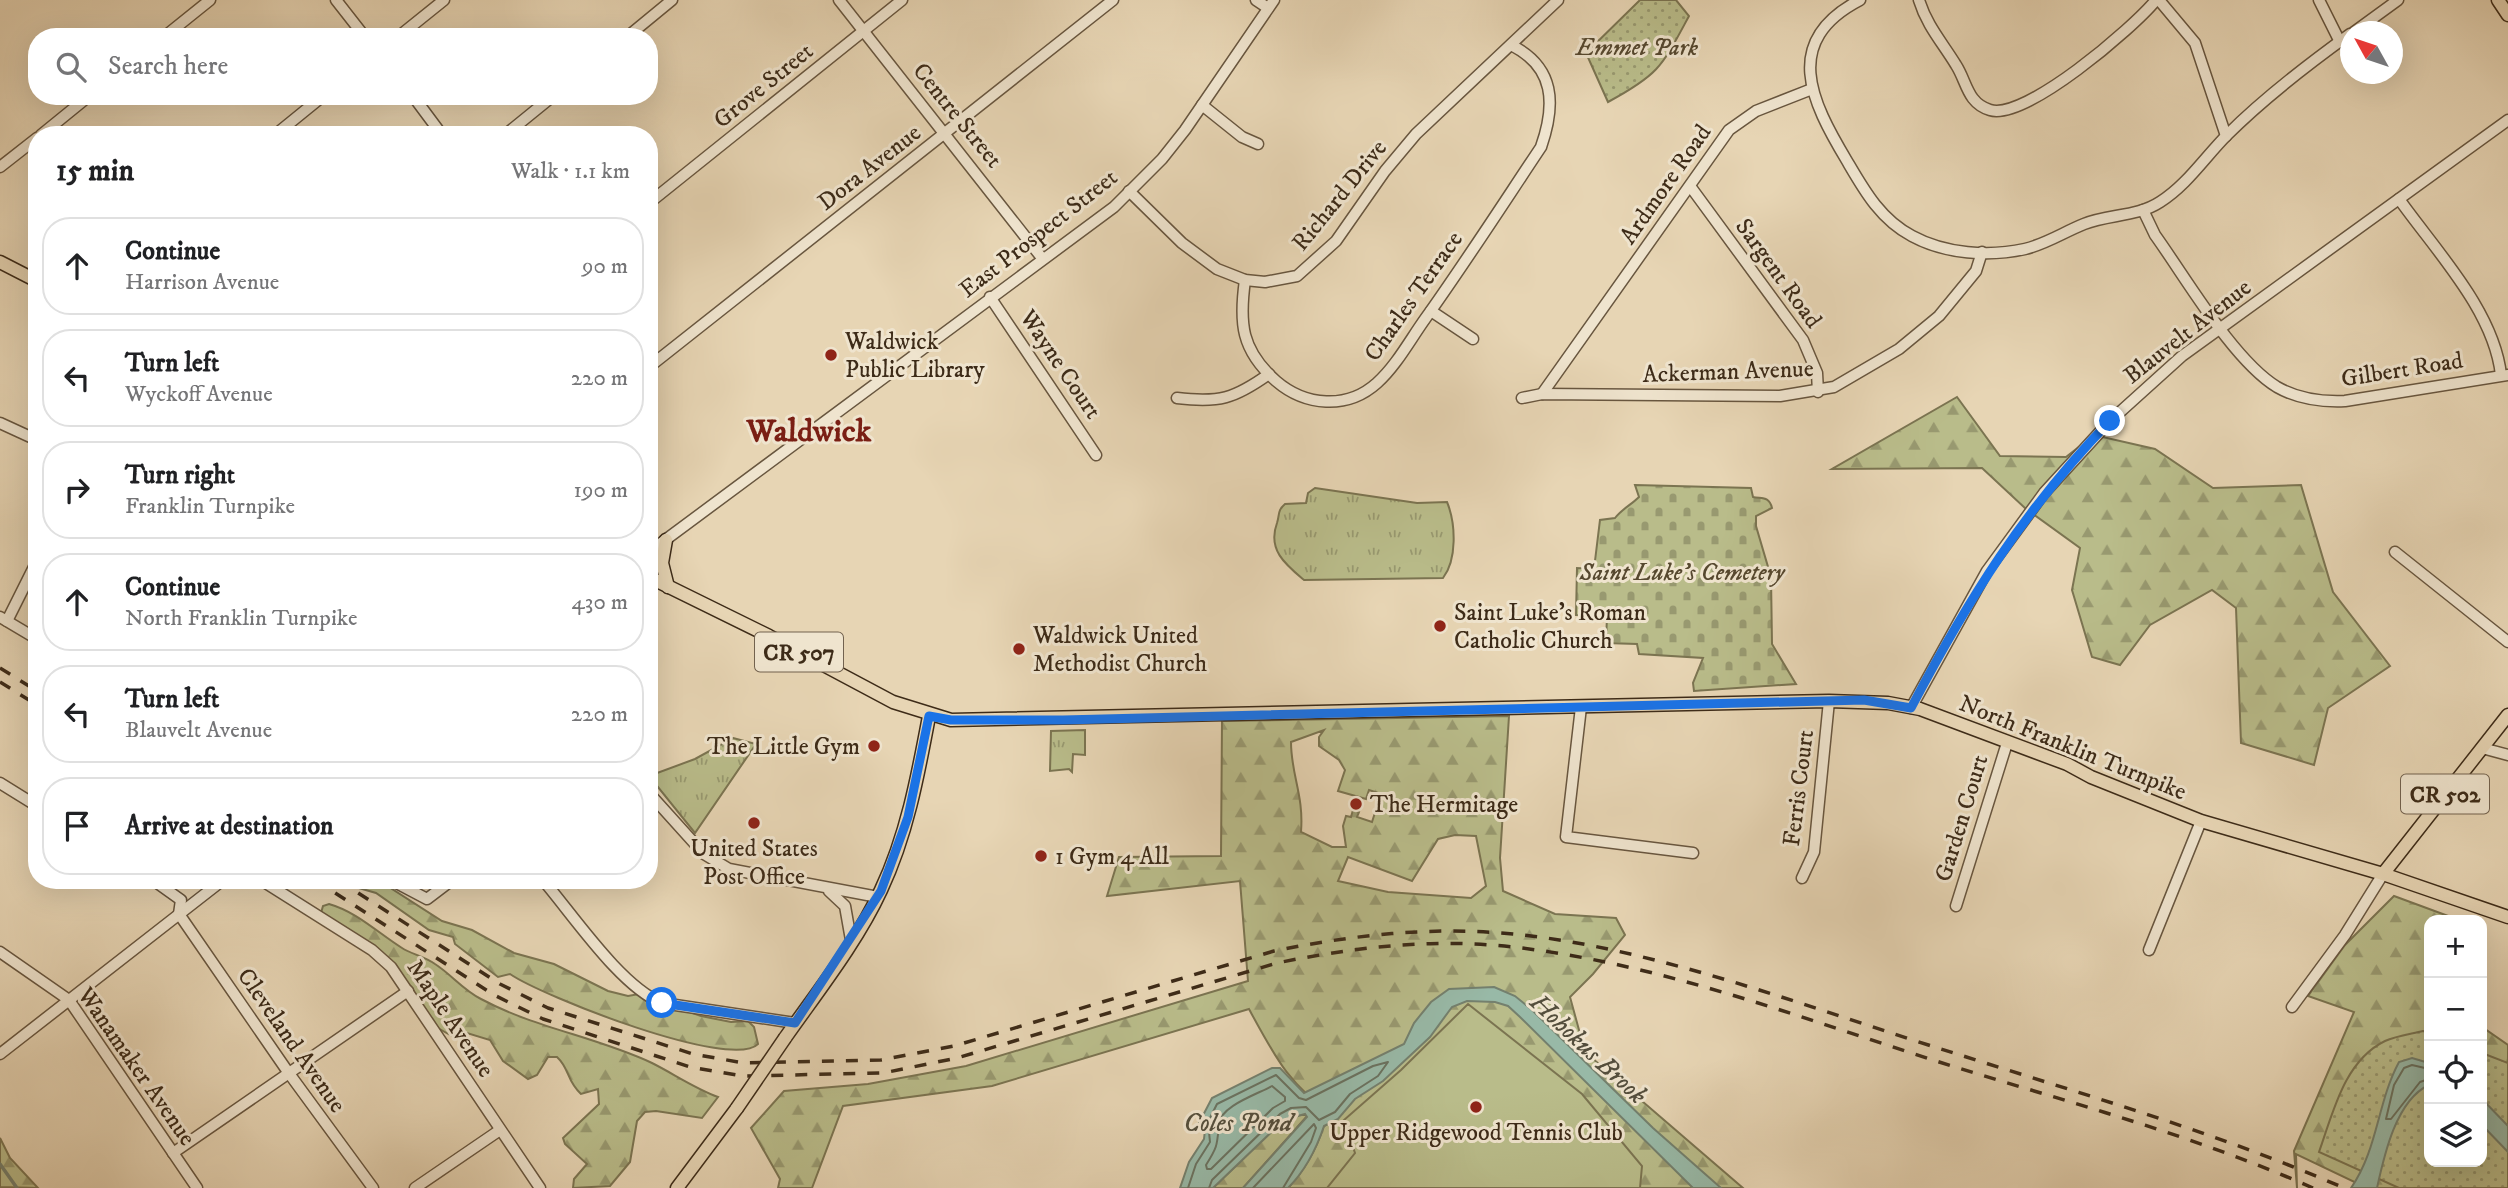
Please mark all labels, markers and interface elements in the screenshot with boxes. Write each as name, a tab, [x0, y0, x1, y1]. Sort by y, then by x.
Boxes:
north arrow	[2340, 21, 2403, 84]
search box	[28, 28, 658, 105]
park label: Emmet Park	[1574, 33, 1698, 63]
street label: Grove Street	[708, 36, 820, 135]
icon: search	[52, 48, 90, 86]
text: Search here	[108, 50, 228, 83]
street label: Centre Street	[906, 57, 1009, 175]
street label: Dora Avenue	[812, 118, 927, 217]
street label: Ardmore Road	[1614, 119, 1718, 250]
street label: Richard Drive	[1286, 134, 1394, 257]
text: 15 min	[56, 153, 134, 190]
text: Walk · 1.1 km	[511, 157, 630, 186]
street label: East Prospect Street	[954, 163, 1124, 305]
street label: Sargent Road	[1728, 213, 1828, 334]
street label: Charles Terrace	[1358, 226, 1470, 367]
text: Continue	[125, 235, 220, 268]
icon: ahead	[58, 247, 96, 285]
text: 90 m	[582, 252, 628, 281]
text: Harrison Avenue	[125, 268, 279, 297]
street label: Blauvelt Avenue	[2118, 273, 2257, 391]
street label: Wayne Court	[1012, 303, 1108, 425]
place label: Waldwick Public Library	[844, 327, 985, 385]
street label: Gilbert Road	[2339, 346, 2465, 394]
text: Turn left	[125, 347, 219, 380]
marker: Waldwick Public Library	[823, 347, 839, 363]
street label: Ackerman Avenue	[1642, 354, 1814, 390]
icon: left	[58, 359, 96, 397]
text: 220 m	[571, 364, 628, 393]
text: Wyckoff Avenue	[125, 380, 273, 409]
route end	[2094, 405, 2125, 436]
district label: Waldwick	[746, 412, 873, 452]
text: Turn right	[125, 459, 235, 492]
icon: right	[58, 471, 96, 509]
text: 190 m	[574, 476, 628, 505]
text: Franklin Turnpike	[125, 492, 295, 521]
park label: Saint Luke's Cemetery	[1579, 558, 1786, 588]
text: Continue	[125, 571, 220, 604]
icon: ahead	[58, 583, 96, 621]
text: 430 m	[572, 588, 628, 617]
place label: Saint Luke's Roman Catholic Church	[1454, 598, 1646, 656]
text: North Franklin Turnpike	[125, 604, 358, 633]
marker: Saint Luke's Roman Catholic Church	[1432, 618, 1448, 634]
place label: Waldwick United Methodist Church	[1032, 621, 1208, 679]
road number: CR 507	[755, 632, 843, 672]
marker: Waldwick United Methodist Church	[1011, 641, 1027, 657]
text: Turn left	[125, 683, 219, 716]
street label: North Franklin Turnpike	[1955, 689, 2191, 807]
icon: left	[58, 695, 96, 733]
text: 220 m	[571, 700, 628, 729]
text: Blauvelt Avenue	[125, 716, 272, 745]
street label: Ferris Court	[1777, 728, 1821, 848]
place label: The Little Gym	[707, 732, 860, 762]
marker: The Little Gym	[866, 738, 882, 754]
street label: Garden Court	[1928, 751, 1996, 885]
road number: CR 502	[2401, 774, 2489, 814]
place label: The Hermitage	[1370, 790, 1518, 820]
marker: The Hermitage	[1348, 796, 1364, 812]
icon: arrive	[58, 807, 96, 845]
text: Arrive at destination	[125, 810, 334, 843]
marker: United States Post Office	[746, 815, 762, 831]
place label: United States Post Office	[690, 834, 818, 892]
place label: 1 Gym 4 All	[1055, 842, 1170, 872]
marker: 1 Gym 4 All	[1033, 848, 1049, 864]
map controls	[2424, 915, 2487, 1167]
button: +	[2424, 915, 2487, 978]
street label: Maple Avenue	[400, 954, 501, 1083]
street label: Cleveland Avenue	[230, 962, 352, 1119]
button: −	[2424, 978, 2487, 1041]
street label: Wanamaker Avenue	[70, 981, 202, 1152]
water label: Hohokus Brook	[1522, 986, 1654, 1112]
route start	[646, 987, 677, 1018]
button: locate	[2424, 1041, 2487, 1104]
marker: Upper Ridgewood Tennis Club	[1468, 1099, 1484, 1115]
button: layers	[2424, 1104, 2487, 1167]
water label: Coles Pond	[1184, 1107, 1296, 1140]
place label: Upper Ridgewood Tennis Club	[1329, 1118, 1623, 1148]

